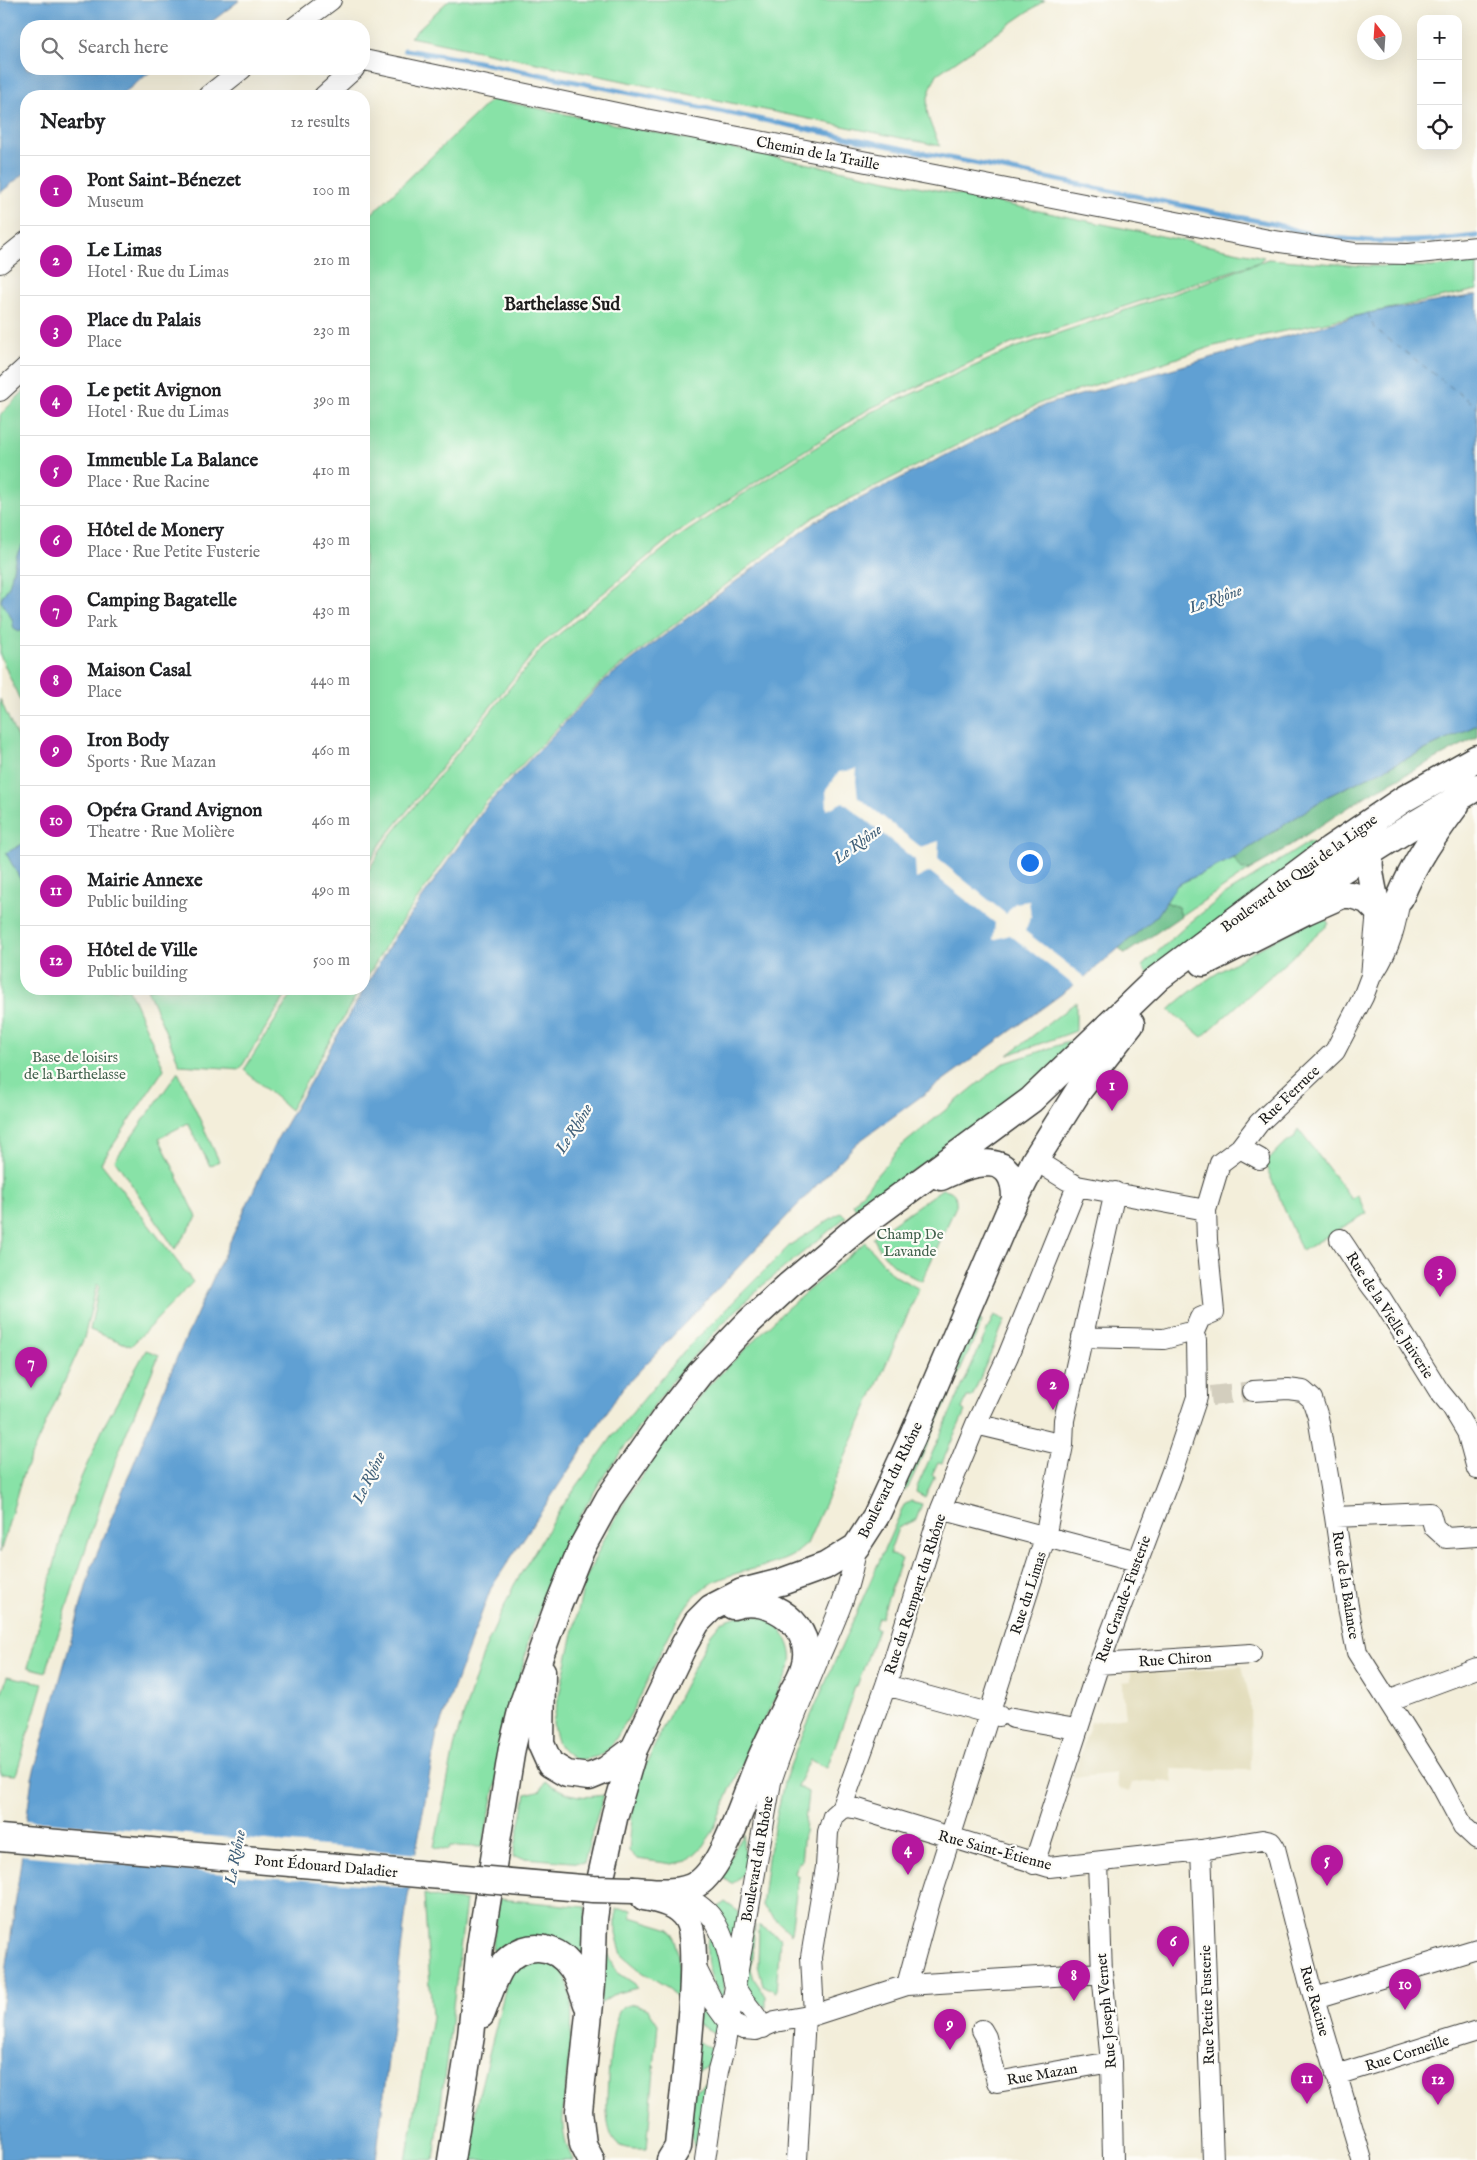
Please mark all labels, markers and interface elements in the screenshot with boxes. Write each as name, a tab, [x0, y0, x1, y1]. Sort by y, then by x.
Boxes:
north arrow	[1357, 15, 1402, 60]
map controls	[1417, 15, 1462, 150]
button: +	[1417, 15, 1462, 60]
search box	[20, 20, 370, 75]
icon: search	[38, 34, 66, 62]
text: Search here	[78, 36, 169, 60]
button: −	[1417, 60, 1462, 105]
button: locate	[1417, 105, 1462, 150]
text: Nearby	[40, 109, 105, 136]
text: 12 results	[290, 113, 350, 133]
street label: Chemin de la Traille	[755, 132, 881, 175]
text: Pont Saint-Bénezet	[87, 169, 241, 193]
text: 1	[53, 181, 59, 201]
text: 100 m	[313, 181, 350, 201]
text: Museum	[87, 193, 144, 213]
text: Le Limas	[87, 239, 162, 263]
text: 2	[52, 251, 60, 271]
text: 210 m	[313, 251, 350, 271]
text: Hotel · Rue du Limas	[87, 263, 229, 283]
district label: Barthelasse Sud	[504, 294, 620, 317]
text: Place du Palais	[87, 309, 201, 333]
text: 3	[53, 321, 59, 341]
text: 230 m	[313, 321, 350, 341]
text: Place	[87, 333, 122, 353]
text: Le petit Avignon	[87, 379, 221, 403]
text: 4	[52, 391, 60, 411]
text: 390 m	[313, 391, 350, 411]
text: Hotel · Rue du Limas	[87, 403, 229, 423]
text: Immeuble La Balance	[87, 449, 258, 473]
text: 5	[53, 461, 59, 481]
text: 410 m	[313, 461, 350, 481]
text: Place · Rue Racine	[87, 473, 210, 493]
text: Hôtel de Monery	[87, 519, 224, 543]
text: 6	[53, 531, 59, 551]
text: 430 m	[312, 531, 350, 551]
text: Place · Rue Petite Fusterie	[87, 543, 260, 563]
water label: Le Rhône	[1185, 581, 1246, 619]
text: Camping Bagatelle	[87, 589, 237, 613]
text: 7	[52, 601, 60, 621]
text: 430 m	[312, 601, 350, 621]
text: Park	[87, 613, 117, 633]
text: Maison Casal	[87, 659, 191, 683]
text: 8	[53, 671, 59, 691]
text: 440 m	[311, 671, 350, 691]
text: Place	[87, 683, 122, 703]
text: Iron Body	[87, 729, 169, 753]
text: 9	[53, 741, 59, 761]
text: 460 m	[312, 741, 350, 761]
text: Sports · Rue Mazan	[87, 753, 216, 773]
text: Opéra Grand Avignon	[87, 799, 262, 823]
street label: Boulevard du Quai de la Ligne	[1217, 810, 1381, 937]
text: 10	[49, 811, 63, 831]
text: 460 m	[312, 811, 350, 831]
water label: Le Rhône	[829, 820, 887, 869]
text: Theatre · Rue Molière	[87, 823, 235, 843]
your location	[1017, 850, 1043, 876]
text: Mairie Annexe	[87, 869, 203, 893]
text: 11	[50, 881, 62, 901]
text: 490 m	[311, 881, 350, 901]
text: Public building	[87, 893, 187, 913]
text: Hôtel de Ville	[87, 939, 197, 963]
text: 12	[49, 951, 63, 971]
text: 500 m	[313, 951, 350, 971]
text: Public building	[87, 963, 187, 983]
park label: Base de loisirs de la Barthelasse	[24, 1048, 126, 1084]
street label: Rue Ferruce	[1255, 1061, 1324, 1129]
pin: 1	[1096, 1070, 1128, 1111]
water label: Le Rhône	[551, 1100, 598, 1159]
park label: Champ De Lavande	[876, 1225, 944, 1261]
street label: Rue de la Vielle Juiverie	[1341, 1248, 1438, 1382]
pin: 3	[1424, 1256, 1456, 1297]
pin: 7	[15, 1347, 47, 1388]
pin: 2	[1037, 1369, 1069, 1410]
street label: Boulevard du Rhône	[854, 1419, 927, 1542]
water label: Le Rhône	[348, 1448, 391, 1508]
street label: Rue du Rempart du Rhône	[880, 1511, 950, 1677]
street label: Rue de la Balance	[1328, 1529, 1363, 1641]
street label: Rue Grande-Fusterie	[1092, 1533, 1155, 1665]
street label: Rue du Limas	[1006, 1549, 1051, 1637]
street label: Rue Chiron	[1138, 1647, 1212, 1672]
street label: Boulevard du Rhône	[737, 1794, 778, 1924]
street label: Rue Saint-Étienne	[936, 1826, 1054, 1875]
water label: Le Rhône	[221, 1828, 251, 1887]
pin: 4	[892, 1834, 924, 1875]
pin: 5	[1311, 1845, 1343, 1886]
street label: Pont Édouard Daladier	[254, 1851, 399, 1882]
pin: 6	[1157, 1926, 1189, 1967]
street label: Rue Petite Fusterie	[1196, 1945, 1219, 2065]
street label: Rue Joseph Vernet	[1092, 1952, 1121, 2070]
pin: 8	[1058, 1960, 1090, 2001]
street label: Rue Racine	[1295, 1964, 1334, 2039]
pin: 10	[1389, 1969, 1421, 2010]
pin: 9	[934, 2009, 966, 2050]
street label: Rue Corneille	[1363, 2031, 1452, 2076]
street label: Rue Mazan	[1005, 2059, 1079, 2090]
pin: 11	[1291, 2063, 1323, 2104]
pin: 12	[1422, 2064, 1454, 2105]

